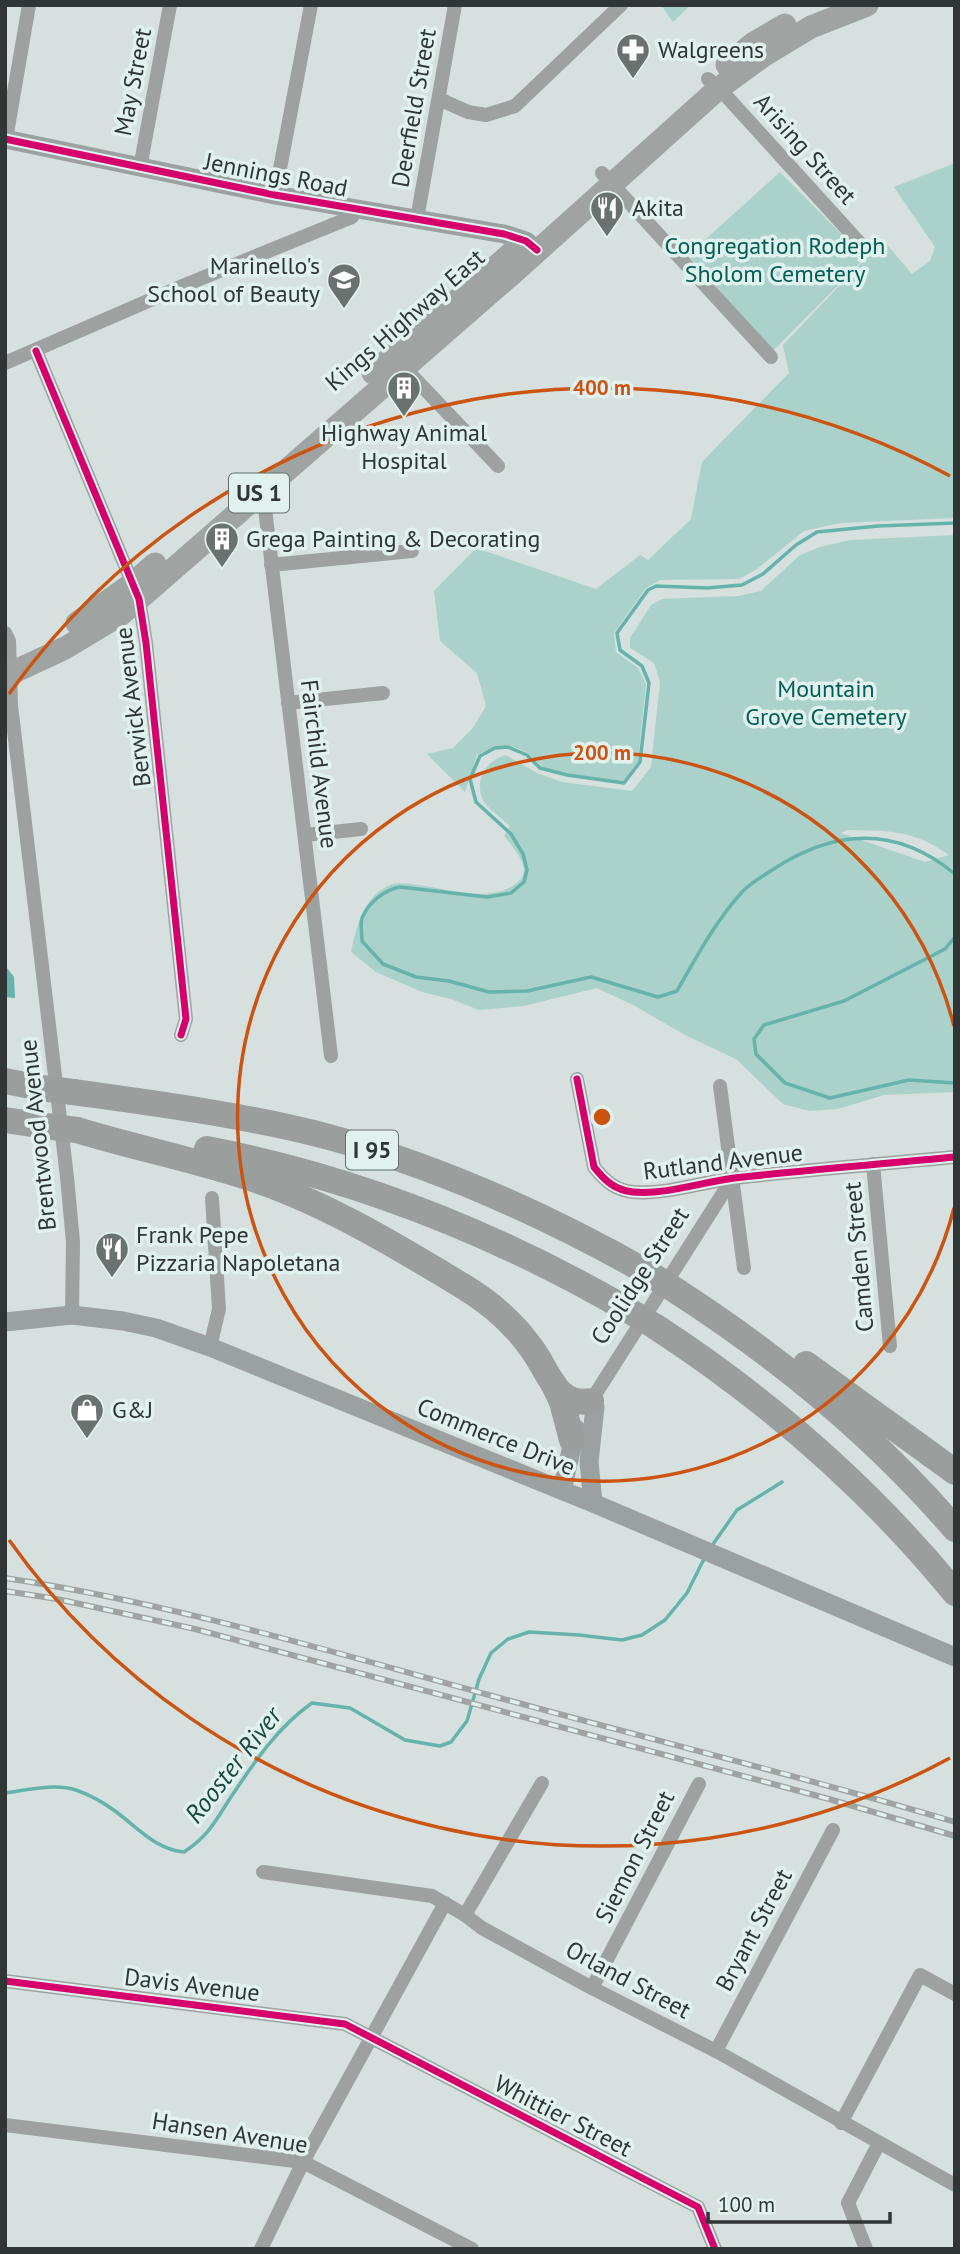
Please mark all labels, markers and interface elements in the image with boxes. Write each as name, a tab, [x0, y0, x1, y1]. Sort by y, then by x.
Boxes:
street label: May Street	[107, 25, 158, 138]
street label: Deerfield Street	[384, 26, 443, 190]
pharmacy icon: Walgreens	[614, 31, 652, 80]
place label: Walgreens	[658, 34, 764, 65]
street label: Arising Street	[747, 87, 863, 211]
street label: Jennings Road	[201, 145, 350, 204]
restaurant icon: Akita	[588, 189, 626, 238]
place label: Akita	[632, 192, 684, 223]
park label: Congregation Rodeph Sholom Cemetery	[665, 230, 885, 289]
street label: Kings Highway East	[318, 242, 491, 397]
place label: Marinello's School of Beauty	[147, 250, 320, 309]
school or university icon: Marinello's School of Beauty	[325, 261, 363, 310]
building icon: Highway Animal Hospital	[385, 369, 423, 418]
text: 400 m	[573, 374, 631, 401]
place label: Highway Animal Hospital	[321, 417, 487, 476]
road number: US 1	[229, 474, 289, 512]
building icon: Grega Painting & Decorating	[203, 520, 241, 569]
place label: Grega Painting & Decorating	[246, 523, 540, 554]
street label: Berwick Avenue	[107, 625, 158, 789]
park label: Mountain Grove Cemetery	[745, 673, 907, 732]
street label: Fairchild Avenue	[294, 678, 345, 850]
text: 200 m	[573, 739, 631, 766]
street label: Brentwood Avenue	[12, 1038, 63, 1232]
centre of rings	[590, 1105, 614, 1129]
road number: I 95	[346, 1130, 398, 1170]
street label: Rutland Avenue	[641, 1136, 805, 1187]
street label: Camden Street	[836, 1181, 881, 1333]
street label: Coolidge Street	[584, 1201, 696, 1350]
place label: Frank Pepe Pizzaria Napoletana	[136, 1219, 340, 1278]
restaurant icon: Frank Pepe Pizzaria Napoletana	[93, 1230, 131, 1279]
shop icon: G&J	[68, 1391, 106, 1440]
street label: Commerce Drive	[413, 1391, 580, 1482]
place label: G&J	[112, 1394, 153, 1425]
water label: Rooster River	[177, 1699, 289, 1829]
street label: Siemon Street	[588, 1785, 681, 1928]
street label: Bryant Street	[708, 1863, 799, 1996]
street label: Orland Street	[560, 1934, 696, 2025]
street label: Davis Avenue	[123, 1961, 262, 2008]
street label: Whittier Street	[489, 2068, 637, 2163]
street label: Hansen Avenue	[150, 2105, 310, 2160]
scale bar	[708, 2180, 890, 2224]
text: 100 m	[718, 2191, 775, 2218]

